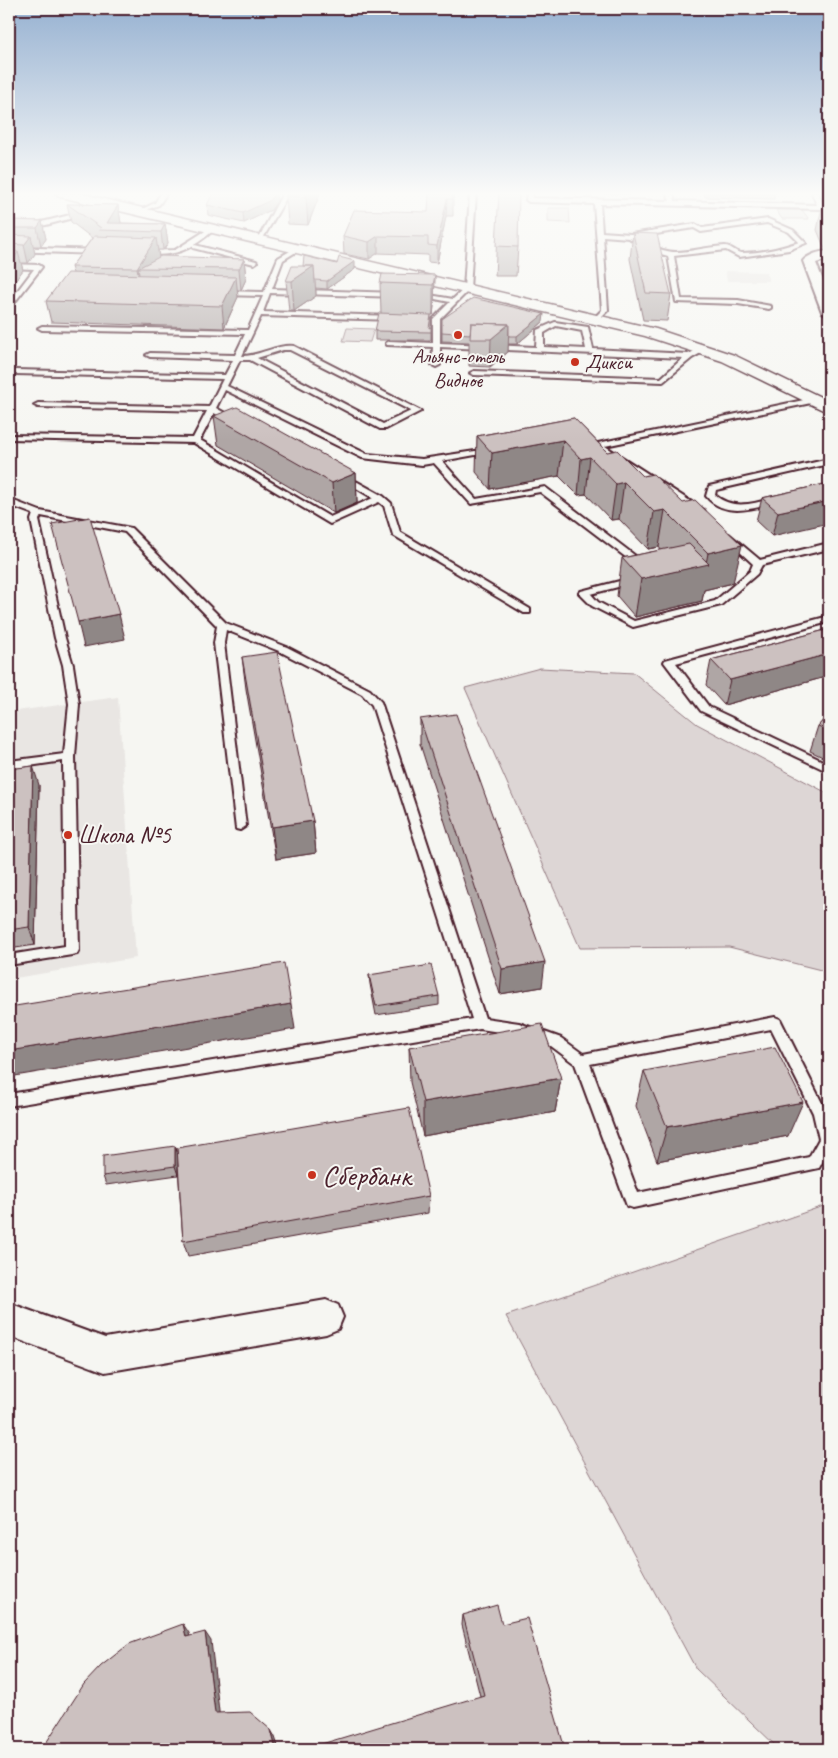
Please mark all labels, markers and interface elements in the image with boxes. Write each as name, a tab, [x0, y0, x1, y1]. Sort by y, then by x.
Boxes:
marker: Альянс-отель Видное	[452, 329, 464, 341]
place label: Альянс-отель Видное	[412, 343, 505, 393]
place label: Дикси	[585, 349, 634, 375]
marker: Дикси	[569, 356, 581, 368]
place label: Школа №5	[78, 819, 173, 851]
marker: Школа №5	[62, 829, 74, 841]
place label: Сбербанк	[322, 1156, 413, 1194]
marker: Сбербанк	[306, 1169, 318, 1181]

